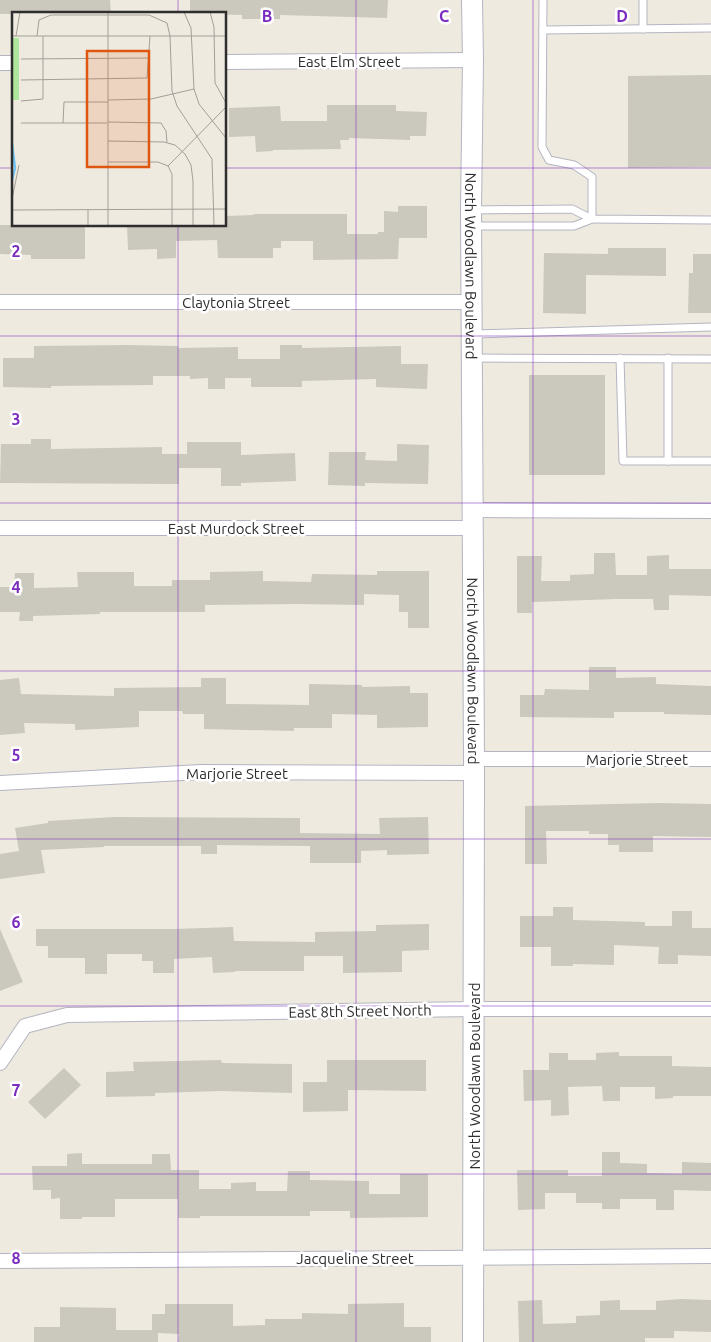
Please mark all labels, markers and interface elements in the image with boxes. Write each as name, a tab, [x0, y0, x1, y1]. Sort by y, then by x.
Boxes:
text: B	[262, 7, 272, 25]
text: C	[439, 7, 449, 25]
text: D	[616, 7, 628, 25]
inset map	[12, 12, 226, 226]
street label: East Elm Street	[298, 53, 400, 70]
street label: North Woodlawn Boulevard	[462, 172, 480, 360]
text: 2	[11, 242, 21, 260]
street label: Claytonia Street	[182, 294, 290, 311]
text: 3	[11, 410, 21, 428]
street label: East Murdock Street	[168, 520, 304, 537]
street label: North Woodlawn Boulevard	[465, 577, 483, 765]
text: 4	[11, 578, 21, 596]
text: 5	[11, 746, 21, 764]
street label: Marjorie Street	[586, 751, 688, 768]
street label: Marjorie Street	[186, 765, 288, 782]
text: 6	[11, 913, 21, 931]
street label: North Woodlawn Boulevard	[466, 983, 483, 1169]
street label: East 8th Street North	[288, 1001, 432, 1021]
text: 7	[11, 1081, 21, 1099]
text: 8	[11, 1249, 21, 1267]
street label: Jacqueline Street	[296, 1250, 414, 1267]

